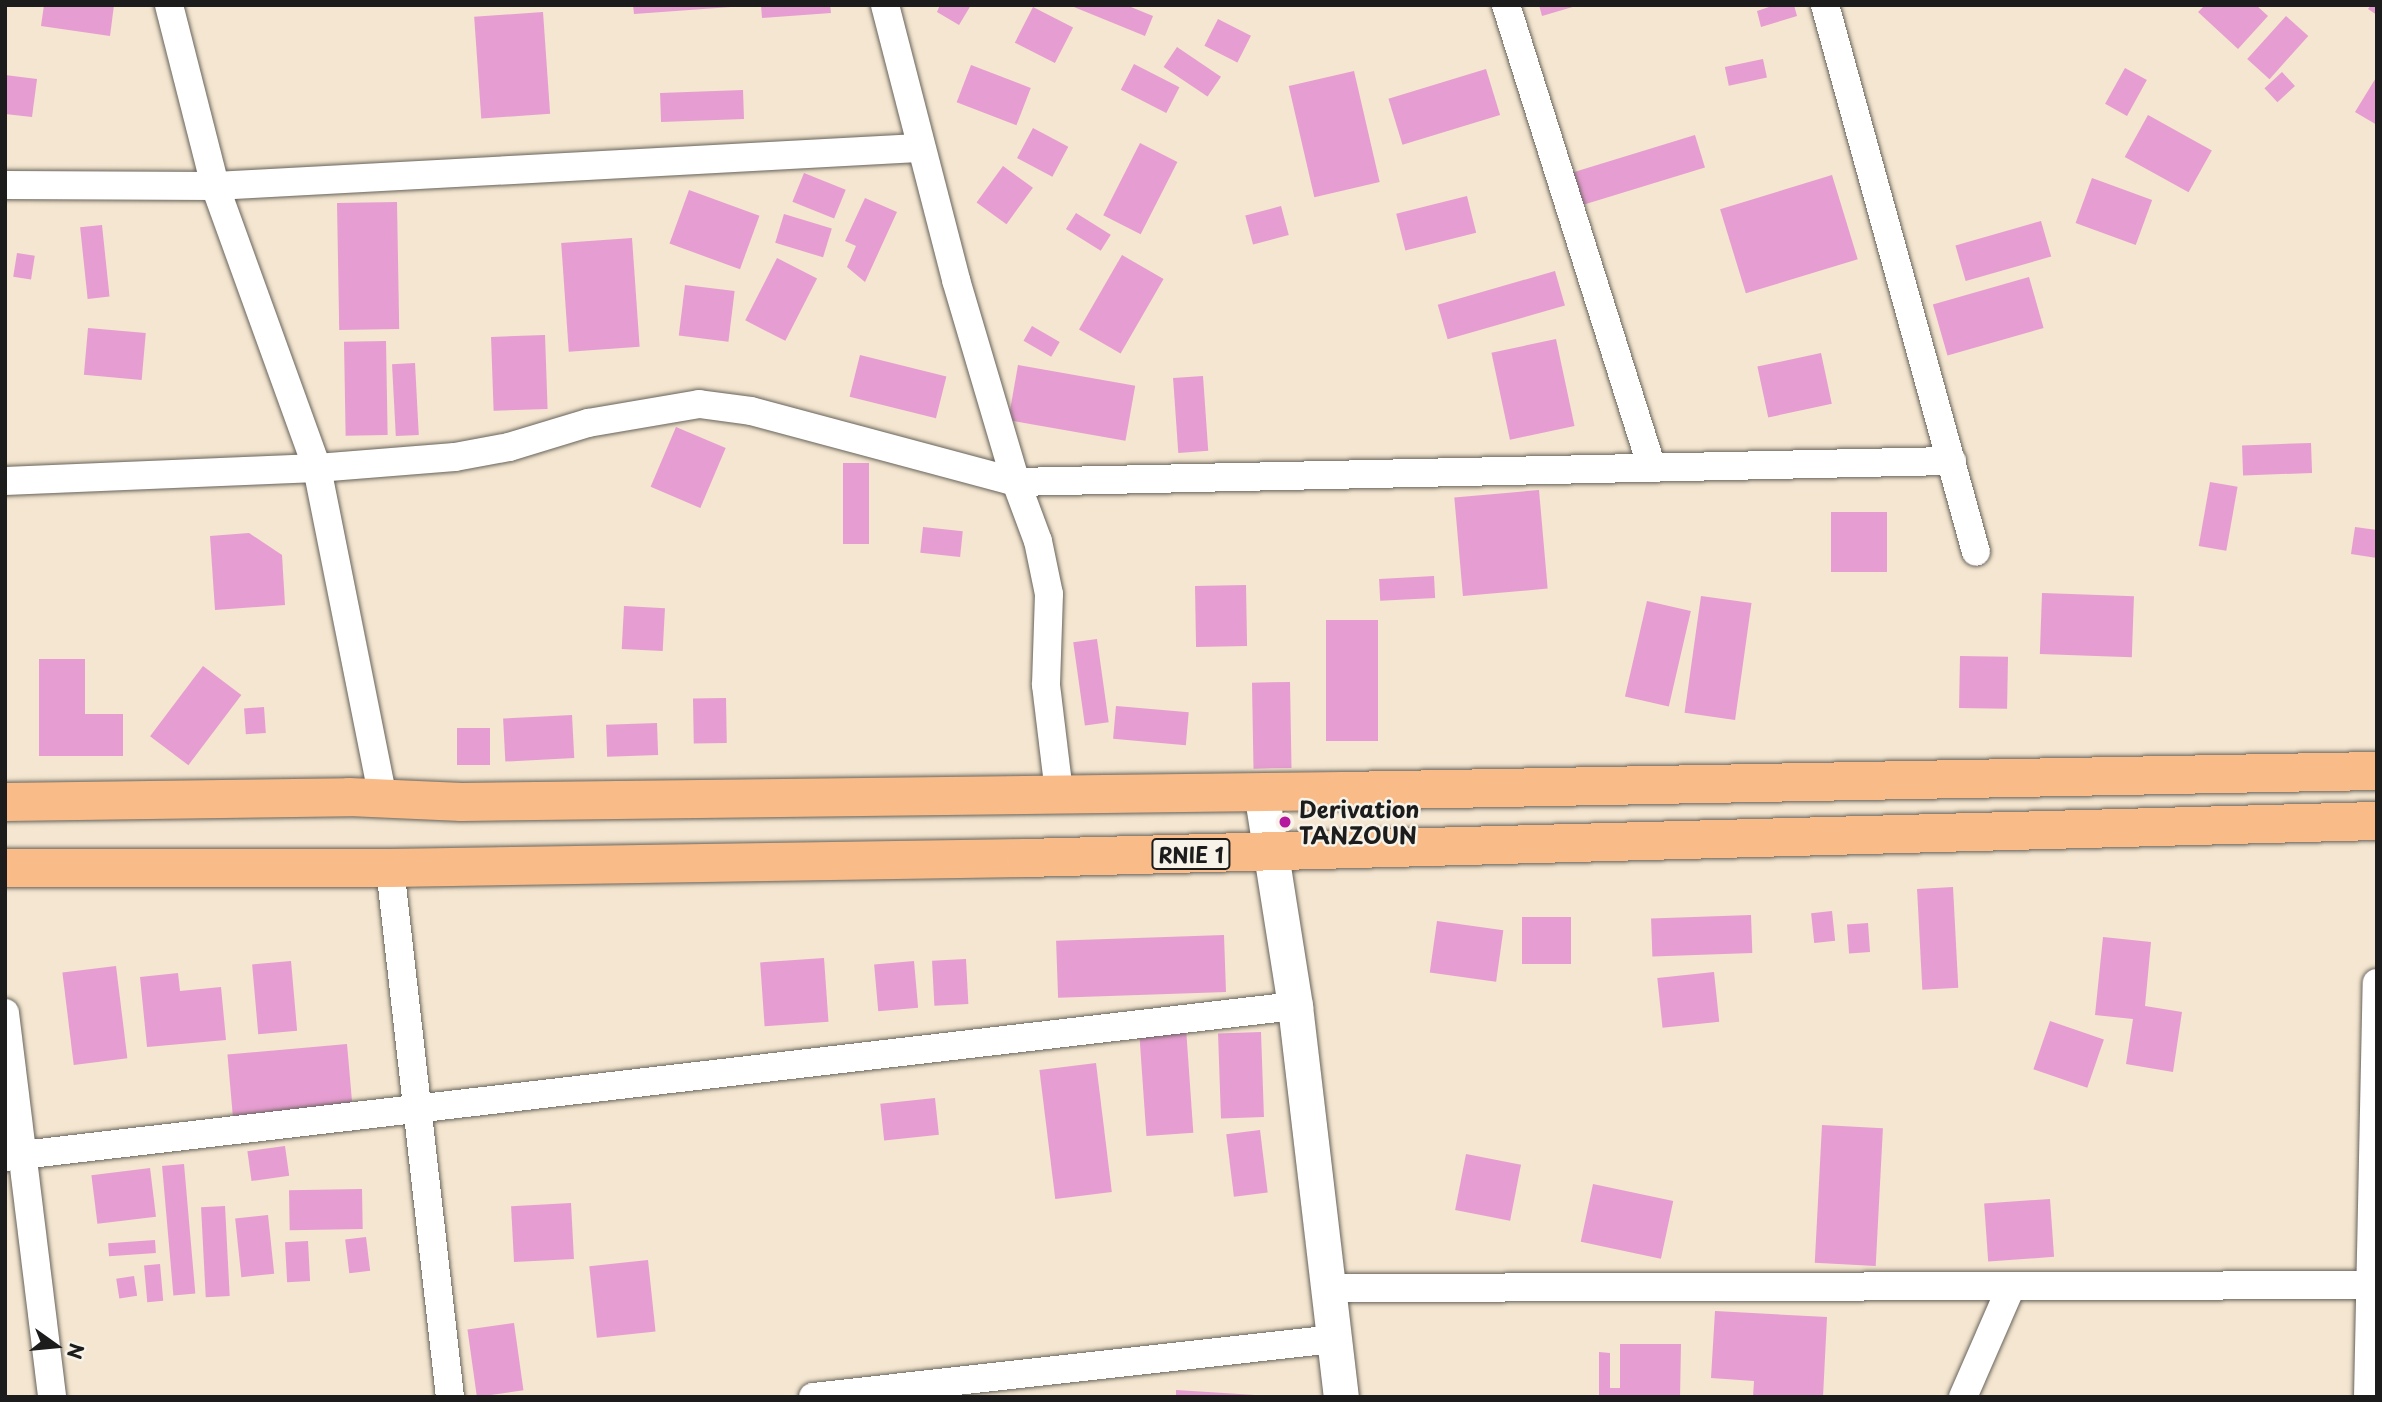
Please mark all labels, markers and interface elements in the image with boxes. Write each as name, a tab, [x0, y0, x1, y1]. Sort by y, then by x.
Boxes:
place label: Derivation TANZOUN	[1299, 795, 1419, 849]
marker: Derivation TANZOUN	[1277, 814, 1293, 830]
road number: RNIE 1	[1149, 836, 1233, 872]
north arrow	[21, 1311, 91, 1381]
text: N	[61, 1341, 92, 1362]

